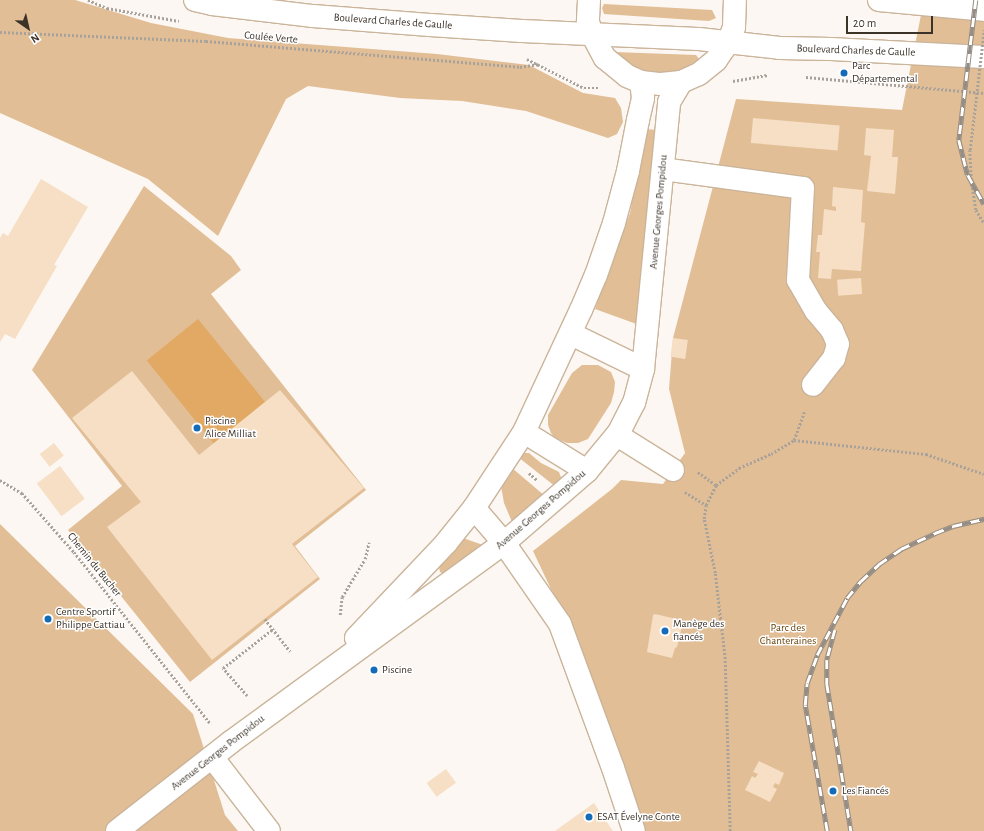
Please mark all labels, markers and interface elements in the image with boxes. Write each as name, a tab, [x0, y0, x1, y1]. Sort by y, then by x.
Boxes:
north arrow	[8, 8, 48, 48]
scale bar	[848, 8, 935, 34]
street label: Boulevard Charles de Gaulle	[333, 11, 453, 33]
text: 20 m	[853, 17, 876, 29]
street label: Coulée Verte	[244, 29, 298, 47]
text: N	[29, 32, 41, 45]
street label: Boulevard Charles de Gaulle	[796, 42, 916, 60]
place label: Parc Départemental	[852, 60, 918, 86]
marker: Parc Départemental	[839, 68, 849, 78]
street label: Avenue Georges Pompidou	[647, 154, 671, 270]
place label: Piscine Alice Milliat	[205, 415, 256, 441]
marker: Piscine Alice Milliat	[192, 423, 202, 433]
street label: Avenue Georges Pompidou	[493, 467, 589, 553]
street label: Chemin du Bucher	[64, 530, 124, 600]
place label: Centre Sportif Philippe Cattiau	[56, 606, 125, 632]
marker: Centre Sportif Philippe Cattiau	[43, 614, 53, 624]
place label: Manège des fiancés	[673, 618, 724, 644]
park label: Parc des Chanteraines	[760, 622, 816, 648]
marker: Manège des fiancés	[660, 626, 670, 636]
place label: Piscine	[382, 663, 412, 677]
marker: Piscine	[369, 665, 379, 675]
street label: Avenue Georges Pompidou	[169, 712, 267, 794]
place label: Les Fiancés	[842, 784, 889, 798]
marker: Les Fiancés	[827, 785, 839, 797]
place label: ESAT Évelyne Conte	[597, 810, 680, 824]
marker: ESAT Évelyne Conte	[584, 812, 594, 822]

